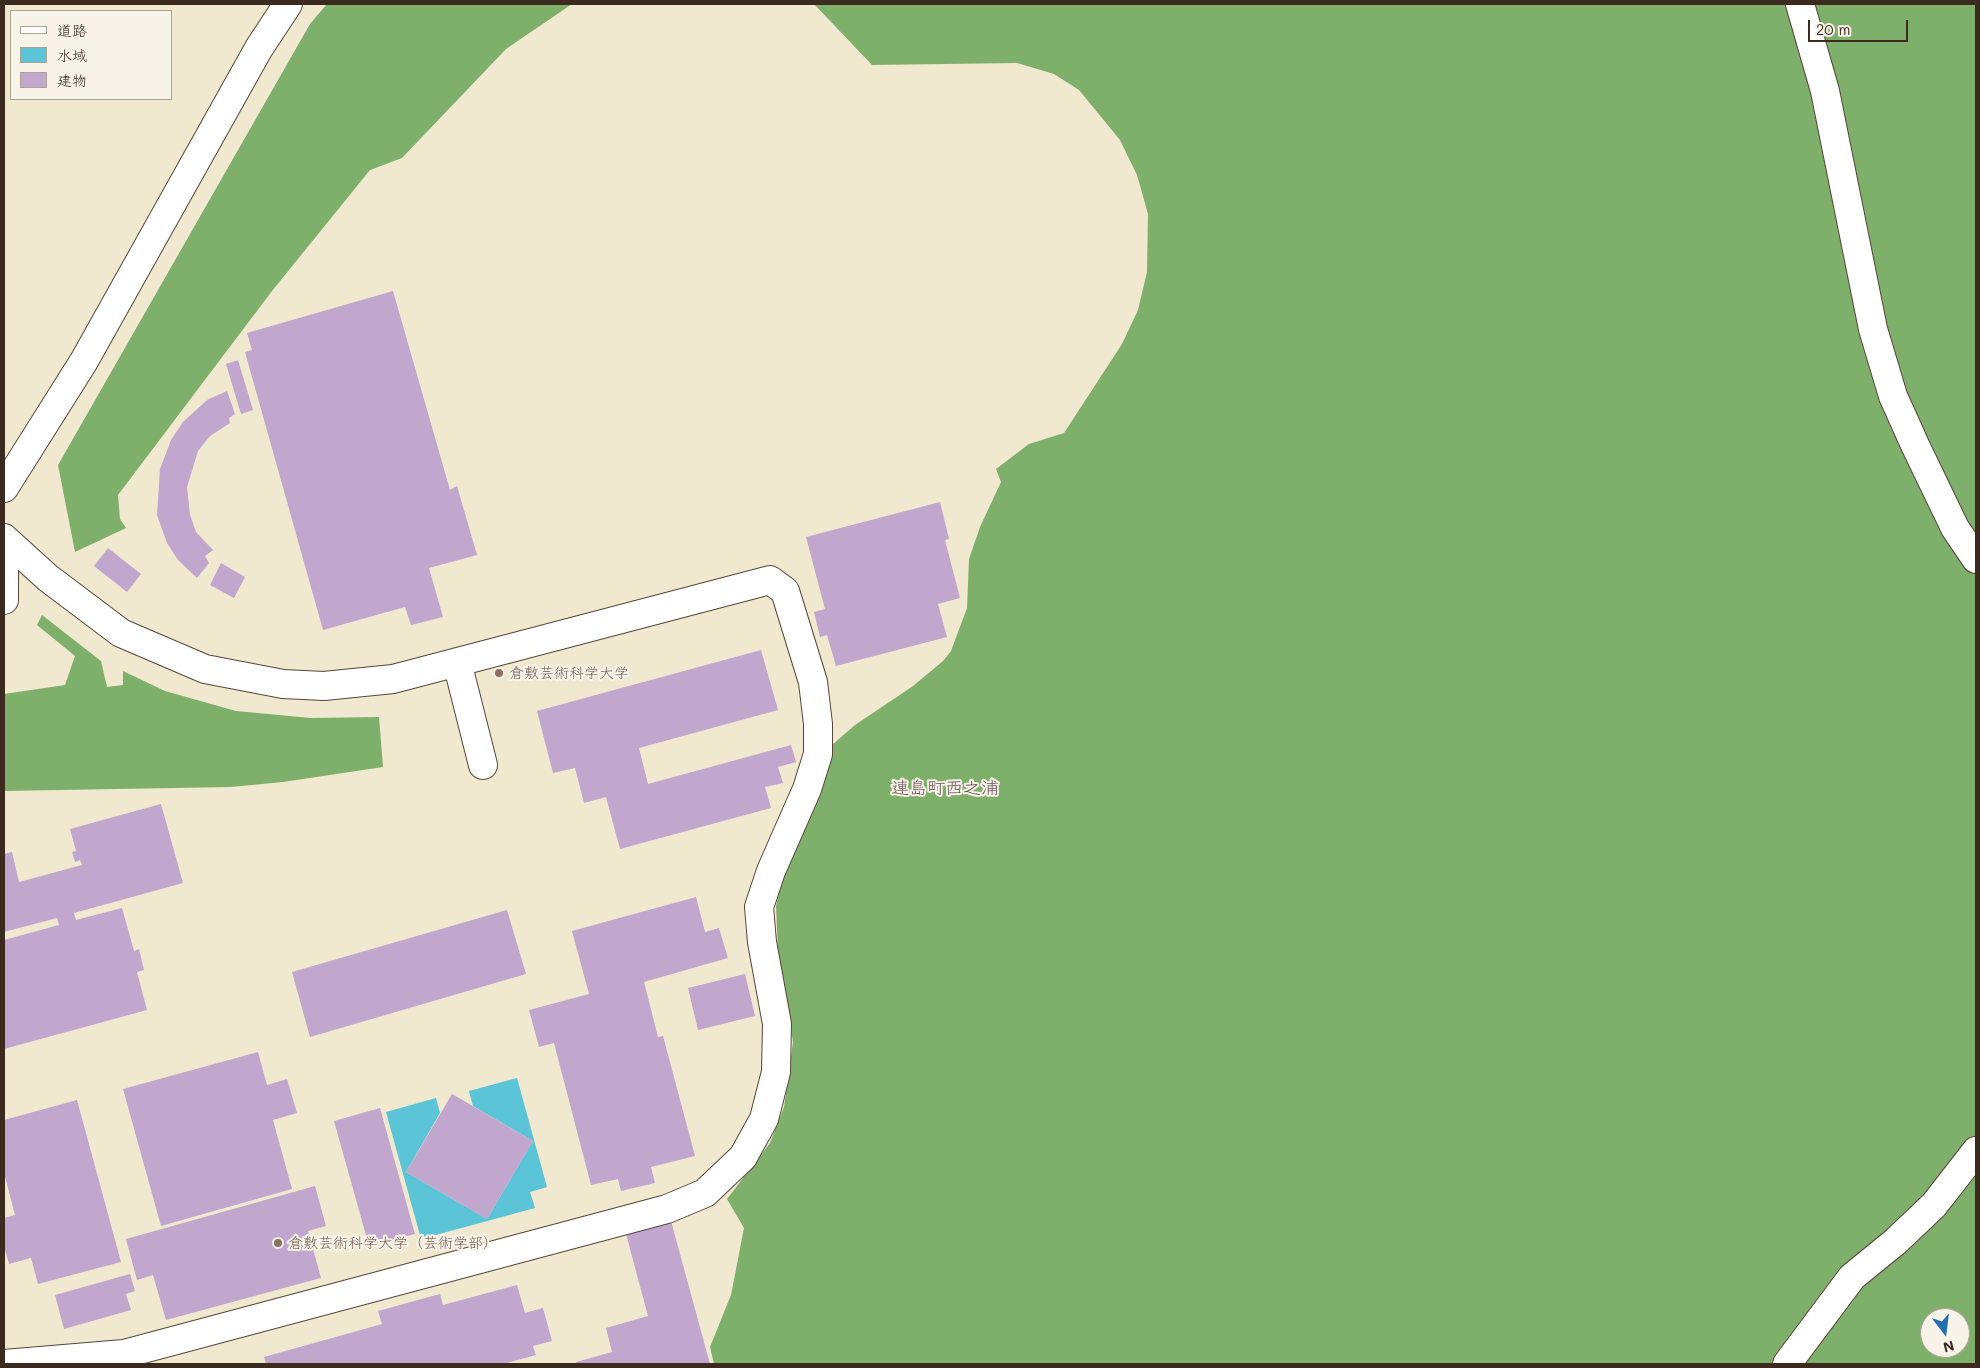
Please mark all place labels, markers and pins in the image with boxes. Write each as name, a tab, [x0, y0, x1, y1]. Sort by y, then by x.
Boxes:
place label: 倉敷芸術科学大学	[509, 664, 629, 682]
marker: 倉敷芸術科学大学	[493, 667, 505, 679]
place label: 倉敷芸術科学大学（芸術学部）	[288, 1234, 498, 1252]
marker: 倉敷芸術科学大学（芸術学部）	[272, 1237, 284, 1249]

